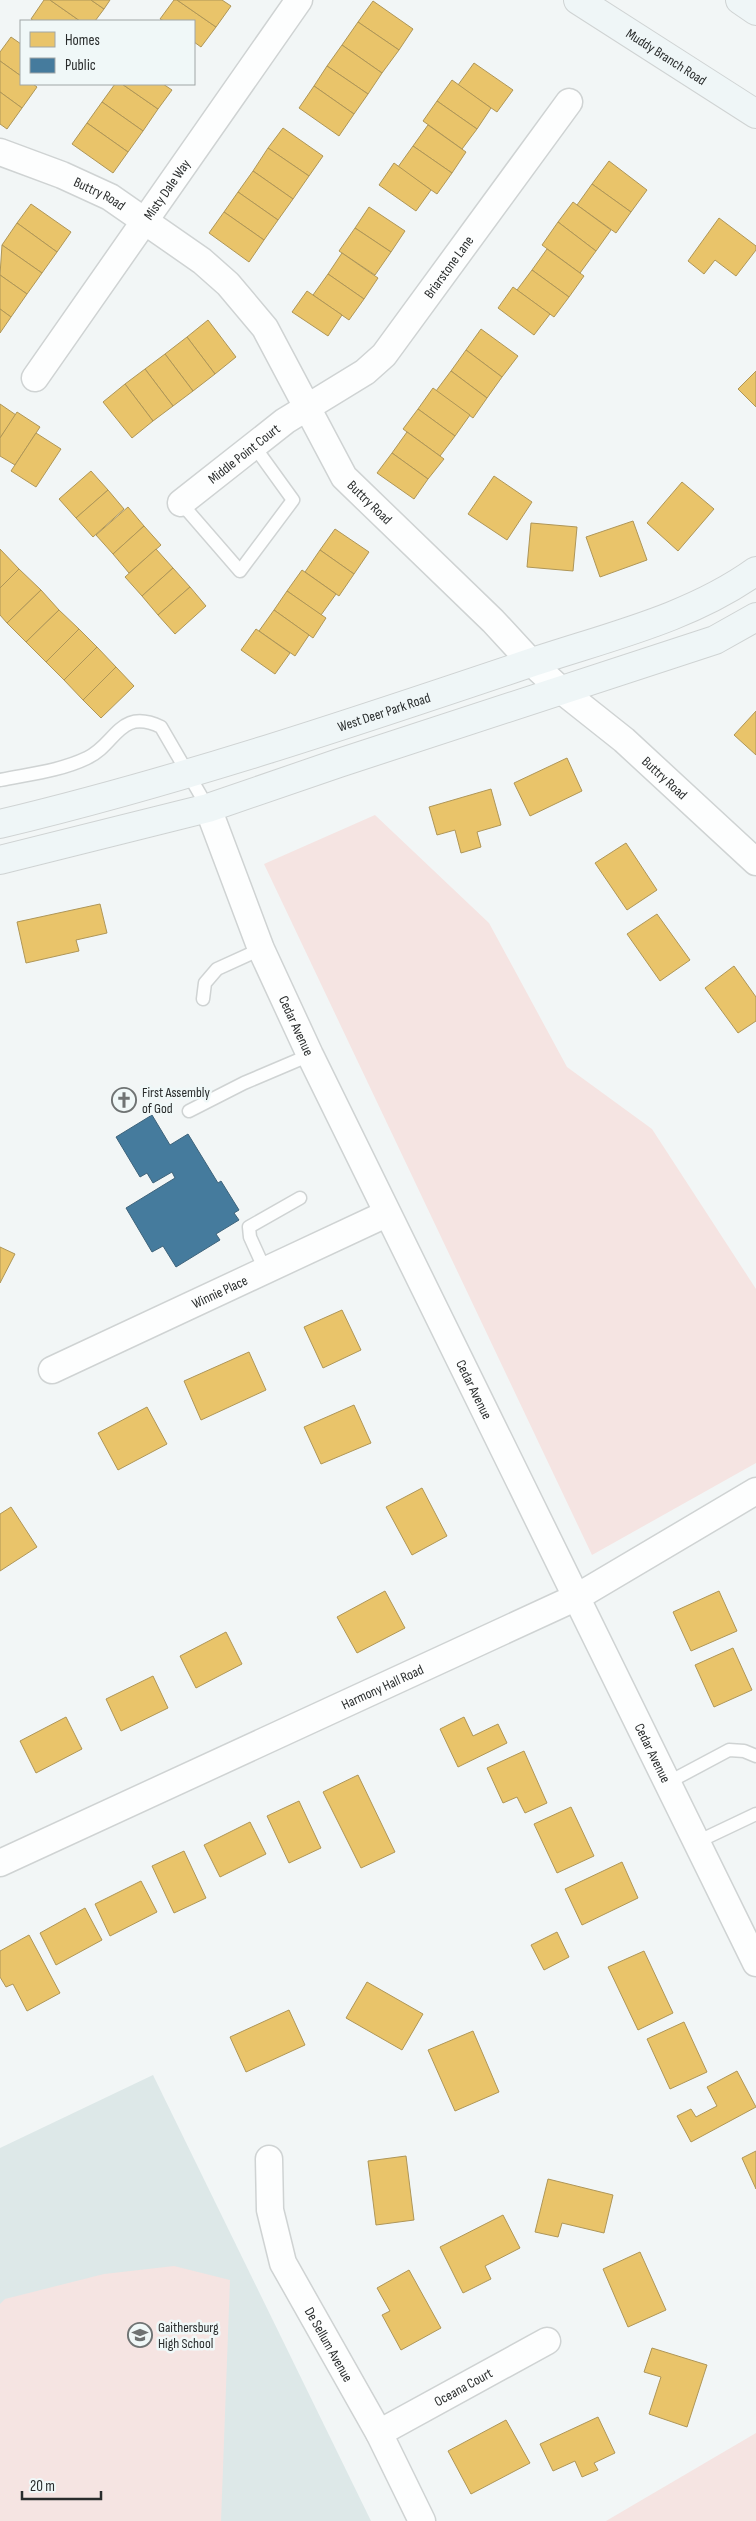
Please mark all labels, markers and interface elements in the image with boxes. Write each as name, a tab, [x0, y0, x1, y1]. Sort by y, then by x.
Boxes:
legend	[20, 20, 195, 85]
street label: Muddy Branch Road	[623, 25, 710, 89]
text: Homes	[65, 31, 100, 50]
text: Public	[65, 56, 96, 75]
street label: Misty Dale Way	[140, 156, 194, 223]
street label: Buttry Road	[71, 174, 129, 214]
street label: Briarstone Lane	[420, 233, 477, 302]
street label: Middle Point Court	[205, 420, 284, 487]
street label: Buttry Road	[344, 477, 396, 528]
street label: West Deer Park Road	[335, 689, 433, 735]
street label: Buttry Road	[638, 753, 691, 803]
street label: Cedar Avenue	[275, 993, 317, 1058]
place label: First Assembly of God	[142, 1084, 210, 1117]
church icon: First Assembly of God	[111, 1087, 137, 1113]
street label: Winnie Place	[189, 1272, 250, 1312]
street label: Cedar Avenue	[452, 1357, 496, 1422]
street label: Harmony Hall Road	[339, 1661, 426, 1713]
street label: Cedar Avenue	[631, 1721, 674, 1786]
street label: De Sellum Avenue	[301, 2304, 356, 2385]
place label: Gaithersburg High School	[158, 2319, 219, 2352]
school or university icon: Gaithersburg High School	[127, 2322, 153, 2348]
street label: Oceana Court	[431, 2365, 496, 2410]
scale bar	[22, 2468, 101, 2500]
text: 20 m	[30, 2477, 55, 2496]

